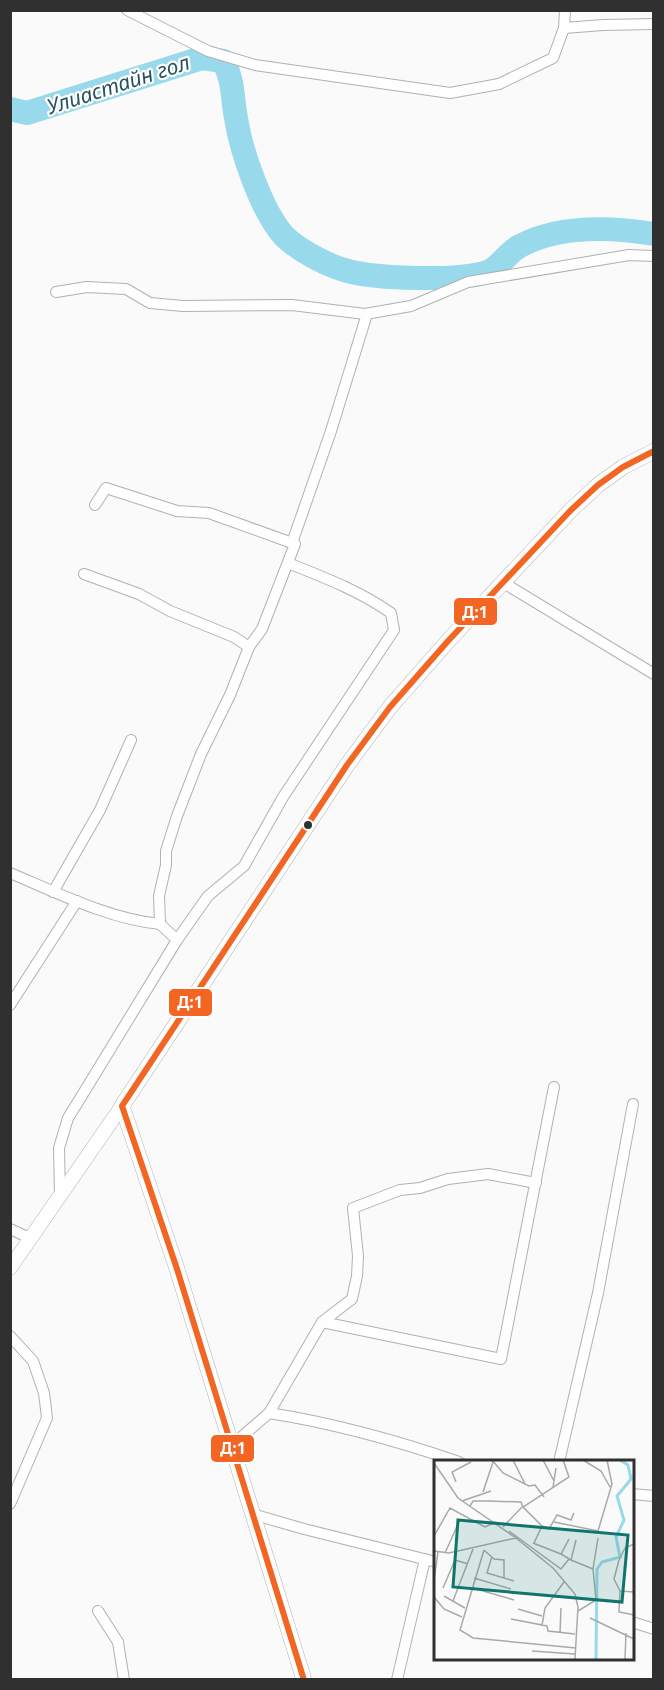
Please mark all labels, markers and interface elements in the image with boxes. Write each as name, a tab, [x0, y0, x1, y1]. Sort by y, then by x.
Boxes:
water label: Улиастайн гол	[43, 48, 193, 120]
line badge: Д:1	[453, 597, 498, 626]
text: Д:1	[462, 601, 488, 623]
unlabelled marker	[302, 819, 314, 831]
line badge: Д:1	[168, 988, 213, 1017]
text: Д:1	[177, 991, 203, 1013]
line badge: Д:1	[210, 1434, 255, 1463]
text: Д:1	[220, 1437, 246, 1459]
inset map	[434, 1460, 634, 1660]

